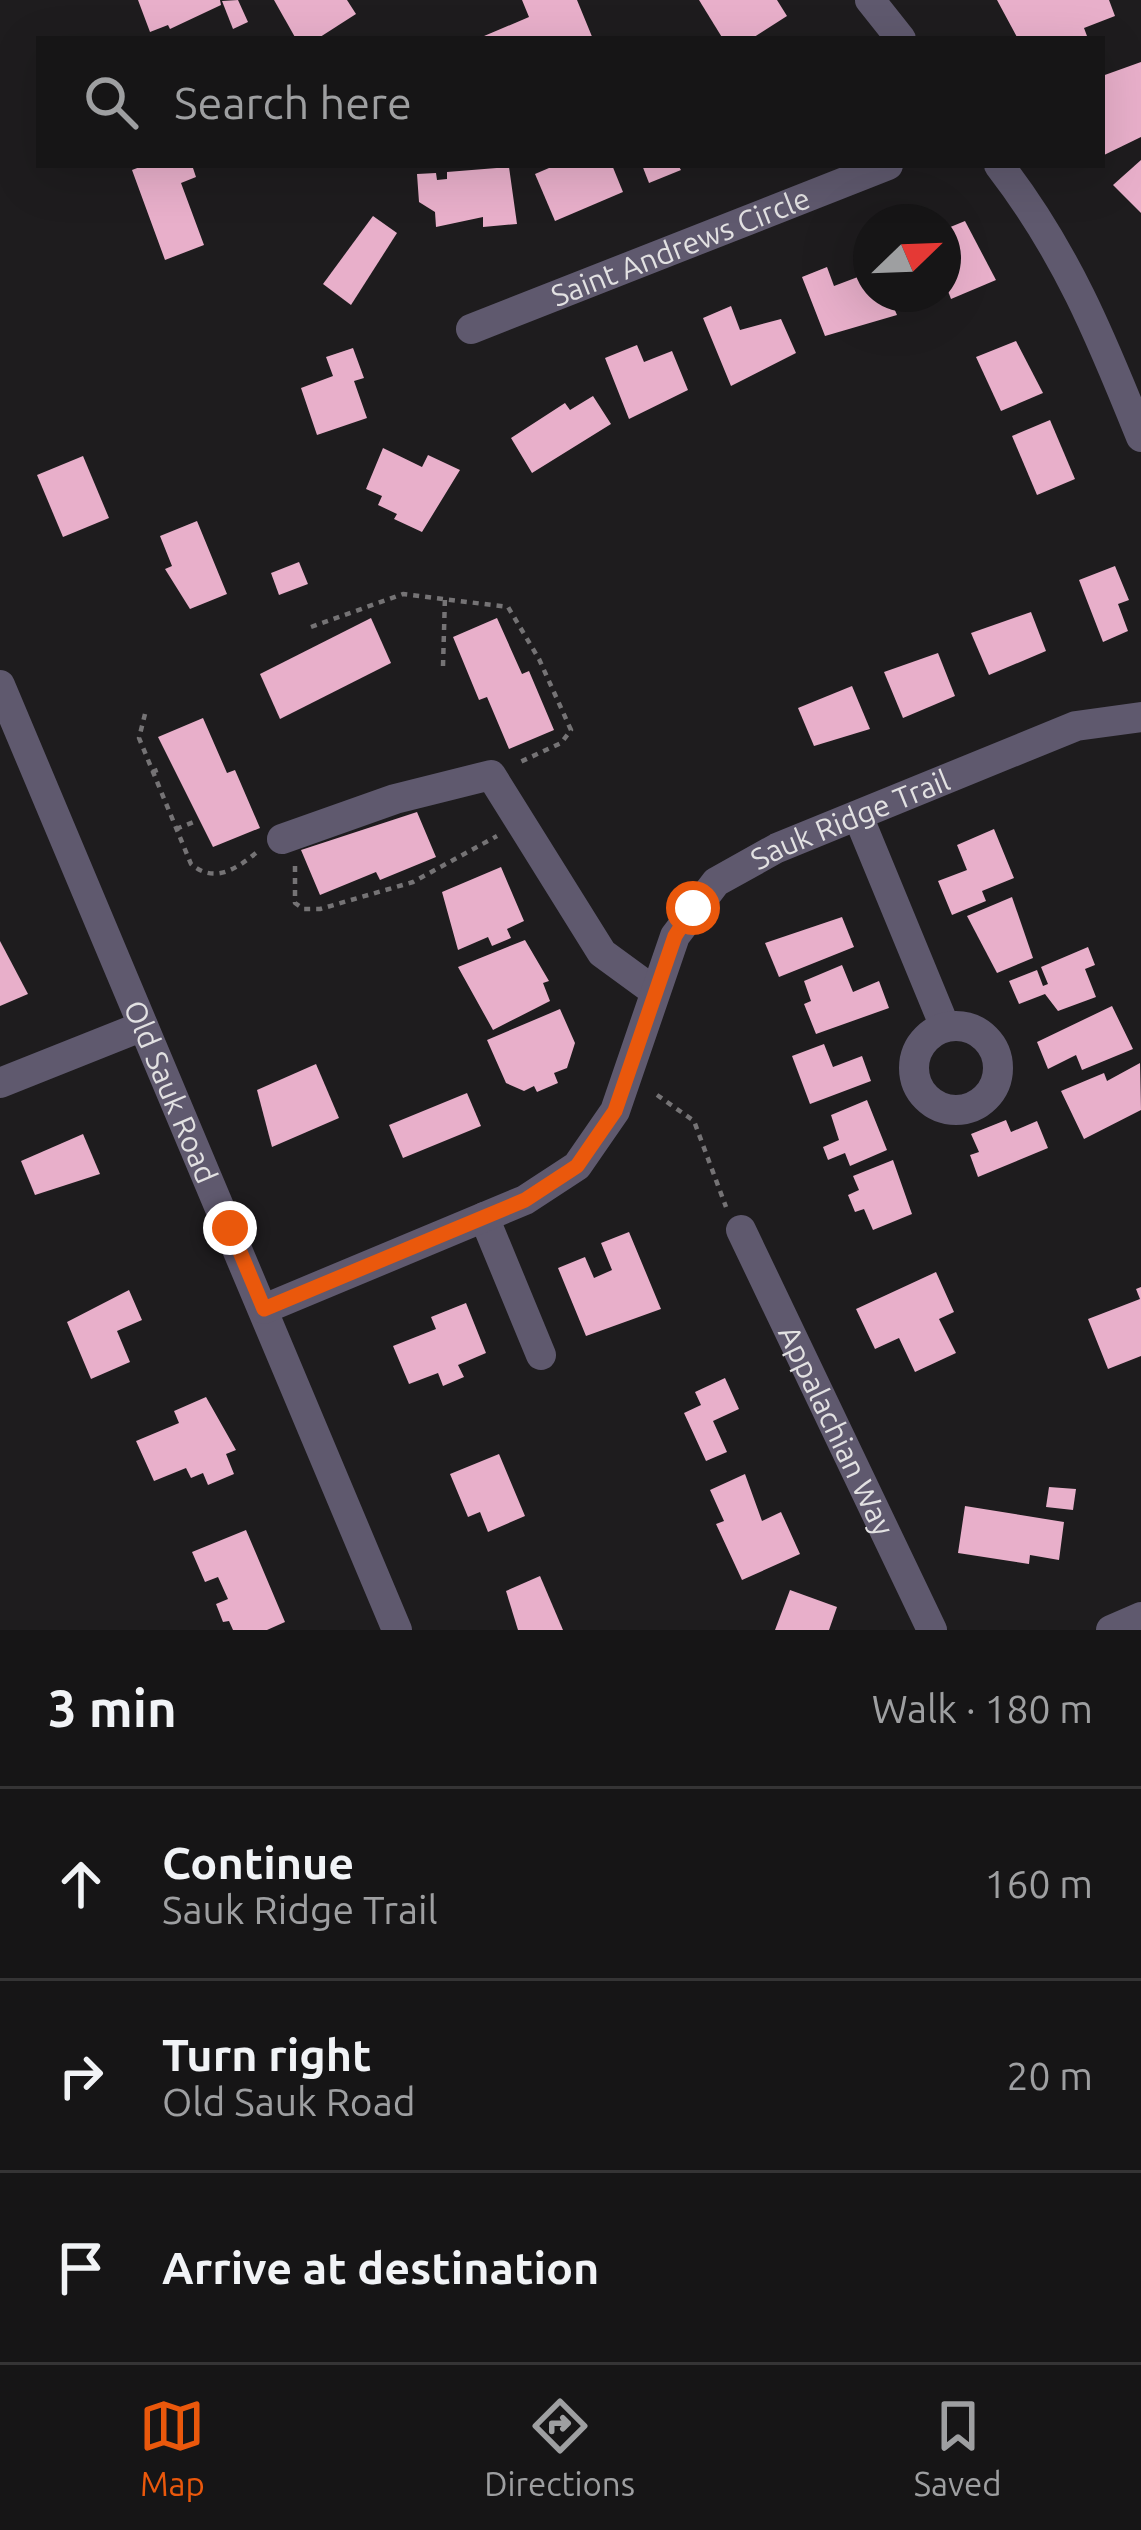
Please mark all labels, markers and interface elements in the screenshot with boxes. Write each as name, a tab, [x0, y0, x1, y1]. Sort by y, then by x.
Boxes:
search box	[36, 36, 1105, 168]
icon: search	[78, 69, 144, 135]
text: Search here	[174, 77, 412, 128]
street label: Saint Andrews Circle	[546, 181, 815, 313]
north arrow	[853, 204, 961, 312]
street label: Sauk Ridge Trail	[745, 762, 955, 876]
route start	[666, 881, 720, 935]
street label: Old Sauk Road	[117, 995, 224, 1188]
route end	[203, 1201, 257, 1255]
street label: Appalachian Way	[772, 1320, 901, 1541]
text: 3 min	[48, 1679, 177, 1737]
text: Walk · 180 m	[872, 1687, 1093, 1730]
text: Continue	[162, 1837, 354, 1888]
icon: ahead	[48, 1851, 114, 1917]
text: 160 m	[984, 1862, 1093, 1905]
text: Sauk Ridge Trail	[162, 1888, 438, 1931]
text: Turn right	[162, 2029, 371, 2080]
icon: right	[48, 2043, 114, 2109]
text: 20 m	[1006, 2054, 1093, 2097]
text: Old Sauk Road	[162, 2080, 416, 2123]
icon: arrive	[48, 2235, 114, 2301]
text: Arrive at destination	[162, 2242, 599, 2293]
tab: Map	[139, 2393, 205, 2502]
tab: Directions	[484, 2393, 635, 2502]
tab: Saved	[914, 2393, 1002, 2502]

